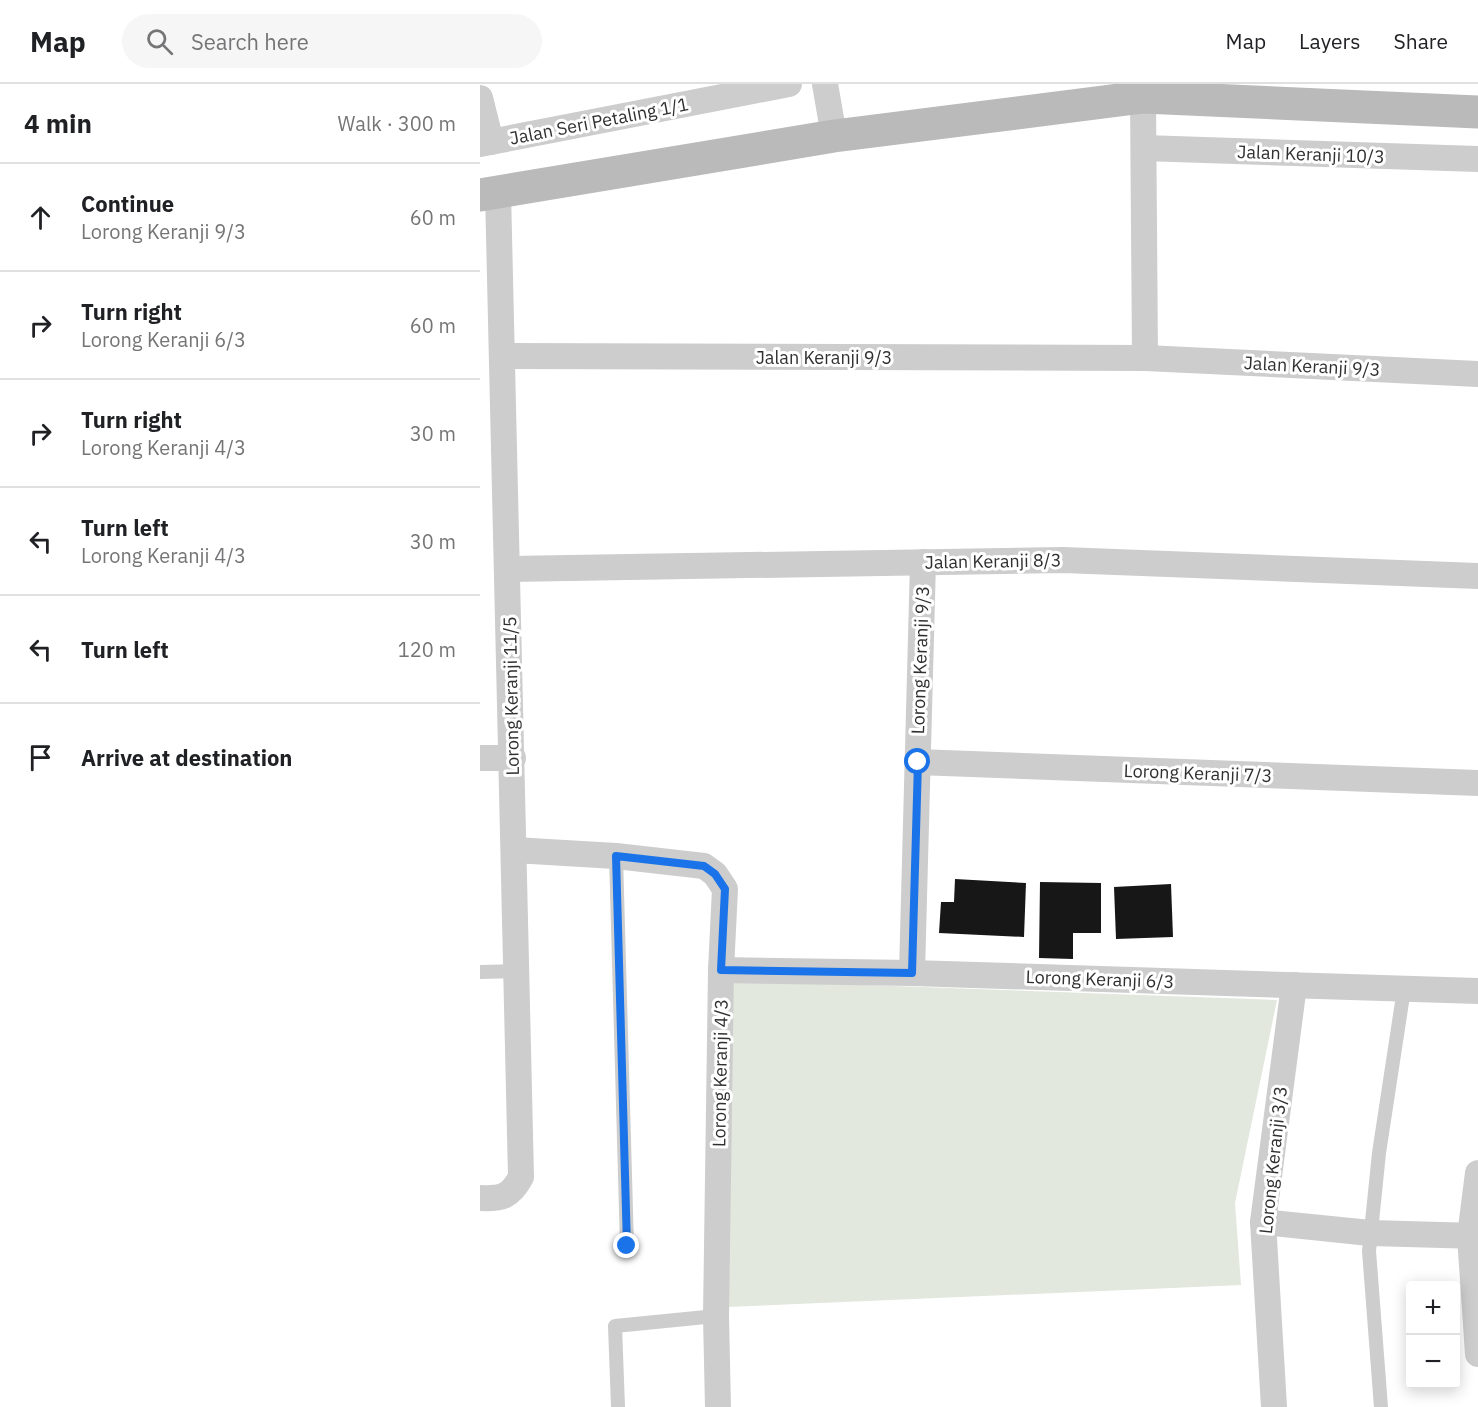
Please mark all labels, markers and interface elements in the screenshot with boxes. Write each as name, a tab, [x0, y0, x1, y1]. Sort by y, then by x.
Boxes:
search box	[122, 14, 542, 68]
text: Map	[30, 23, 86, 60]
icon: search	[143, 25, 176, 58]
text: Search here	[191, 27, 309, 56]
text: Map	[1226, 27, 1266, 55]
text: Layers	[1299, 27, 1361, 55]
text: Share	[1394, 27, 1448, 55]
street label: Jalan Seri Petaling 1/1	[508, 92, 690, 150]
text: 4 min	[24, 106, 92, 140]
text: Walk · 300 m	[338, 110, 456, 137]
street label: Jalan Keranji 10/3	[1237, 140, 1385, 168]
text: Continue	[81, 189, 174, 218]
icon: ahead	[24, 201, 57, 234]
text: 60 m	[410, 204, 456, 231]
text: Lorong Keranji 9/3	[81, 218, 246, 245]
text: Turn right	[81, 297, 182, 326]
icon: right	[24, 309, 57, 342]
text: 60 m	[410, 312, 456, 339]
text: Lorong Keranji 6/3	[81, 326, 246, 353]
street label: Jalan Keranji 9/3	[756, 346, 892, 369]
street label: Jalan Keranji 9/3	[1243, 351, 1381, 381]
text: Turn right	[81, 405, 182, 434]
icon: right	[24, 417, 57, 450]
text: 30 m	[410, 420, 456, 447]
text: Lorong Keranji 4/3	[81, 434, 246, 461]
text: Turn left	[81, 513, 169, 542]
icon: left	[24, 525, 57, 558]
text: 30 m	[410, 528, 456, 555]
text: Lorong Keranji 4/3	[81, 542, 246, 569]
street label: Jalan Keranji 8/3	[924, 548, 1062, 574]
street label: Lorong Keranji 9/3	[906, 585, 934, 735]
street label: Lorong Keranji 11/5	[498, 616, 524, 776]
icon: left	[24, 633, 57, 666]
text: Turn left	[81, 635, 169, 664]
text: 120 m	[398, 636, 456, 663]
icon: arrive	[24, 741, 57, 774]
text: Arrive at destination	[81, 743, 292, 772]
route start	[904, 748, 930, 774]
street label: Lorong Keranji 7/3	[1123, 759, 1273, 787]
street label: Lorong Keranji 6/3	[1025, 965, 1175, 993]
street label: Lorong Keranji 4/3	[707, 999, 733, 1147]
street label: Lorong Keranji 3/3	[1254, 1085, 1292, 1235]
route end	[613, 1232, 639, 1258]
map controls	[1406, 1281, 1460, 1389]
button: +	[1406, 1281, 1460, 1335]
button: −	[1406, 1335, 1460, 1389]

